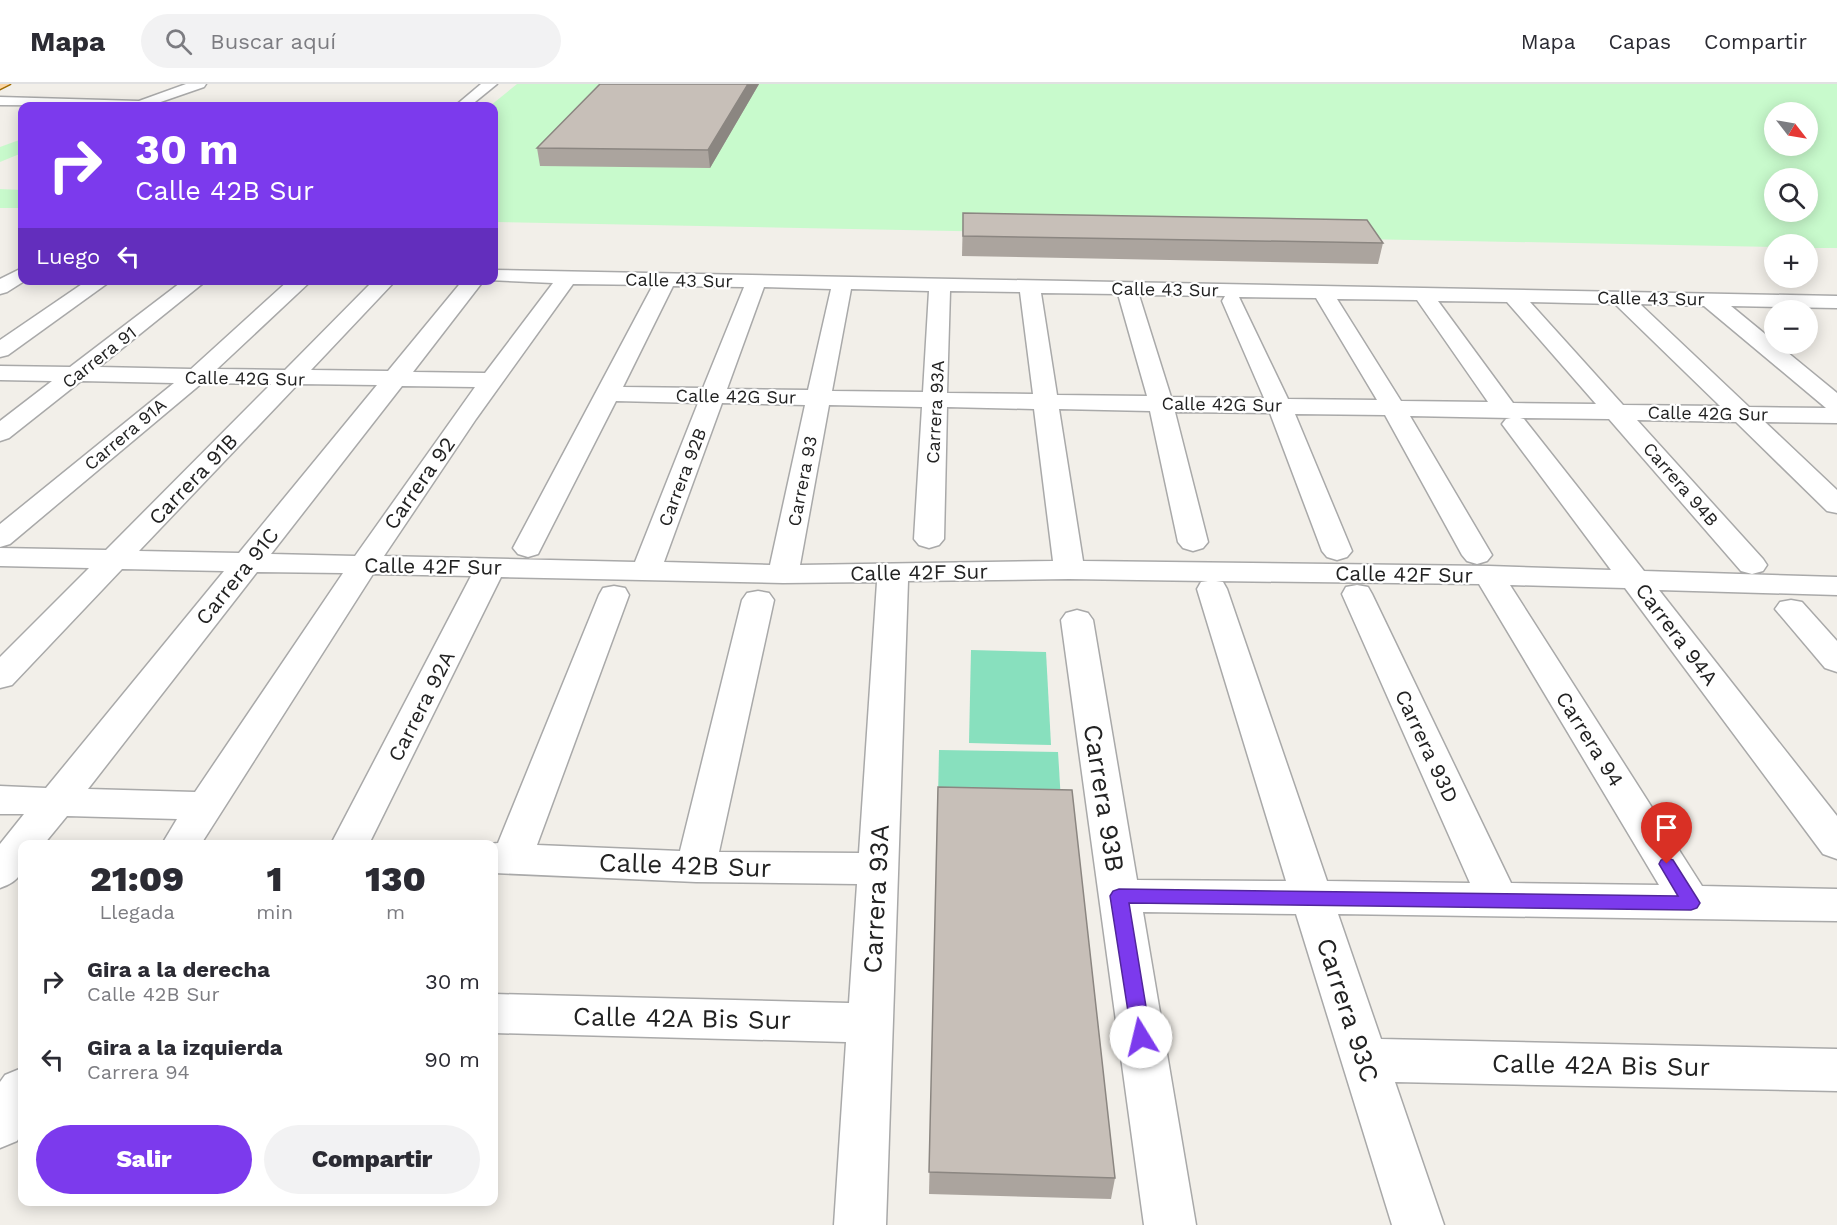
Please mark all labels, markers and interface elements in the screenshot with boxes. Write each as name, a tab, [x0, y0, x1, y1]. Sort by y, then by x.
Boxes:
search box	[141, 14, 561, 68]
text: Mapa	[30, 25, 105, 58]
icon: search	[162, 25, 195, 58]
text: Buscar aquí	[210, 29, 336, 54]
text: Mapa	[1521, 29, 1576, 54]
text: Capas	[1609, 29, 1671, 54]
text: Compartir	[1704, 29, 1807, 54]
north arrow	[1764, 102, 1818, 156]
map controls	[1764, 102, 1818, 354]
text: 30 m	[135, 125, 239, 174]
icon: right	[36, 126, 114, 204]
button: search	[1764, 168, 1818, 222]
text: Calle 42B Sur	[135, 175, 314, 207]
button: +	[1764, 234, 1818, 288]
icon: left	[112, 240, 145, 273]
text: Luego	[36, 244, 100, 269]
street label: Calle 43 Sur	[625, 269, 733, 291]
street label: Calle 43 Sur	[1111, 278, 1219, 300]
street label: Calle 43 Sur	[1597, 287, 1705, 309]
button: −	[1764, 300, 1818, 354]
street label: Carrera 91	[58, 321, 140, 393]
street label: Carrera 93A	[922, 360, 948, 464]
street label: Calle 42G Sur	[185, 366, 305, 390]
street label: Calle 42G Sur	[676, 384, 796, 408]
street label: Calle 42G Sur	[1162, 392, 1282, 416]
street label: Carrera 91A	[80, 394, 170, 474]
street label: Calle 42G Sur	[1648, 401, 1768, 425]
street label: Carrera 92B	[654, 425, 710, 529]
street label: Carrera 91B	[143, 428, 243, 530]
street label: Carrera 92	[378, 432, 460, 534]
street label: Carrera 93	[783, 434, 821, 528]
street label: Carrera 94B	[1639, 438, 1723, 530]
street label: Carrera 91C	[190, 522, 284, 630]
street label: Calle 42F Sur	[364, 552, 503, 580]
street label: Calle 42F Sur	[850, 558, 989, 586]
street label: Calle 42F Sur	[1335, 560, 1474, 588]
street label: Carrera 94A	[1630, 578, 1724, 690]
street label: Carrera 92A	[382, 646, 460, 766]
street label: Carrera 93D	[1390, 685, 1464, 807]
street label: Carrera 94	[1551, 687, 1629, 791]
street label: Carrera 93B	[1078, 722, 1130, 874]
pin	[1641, 802, 1692, 864]
icon: arrive	[1650, 811, 1683, 844]
street label: Carrera 93A	[857, 824, 895, 974]
street label: Calle 42B Sur	[598, 847, 772, 883]
text: 21:09	[90, 858, 184, 900]
text: 1	[267, 858, 283, 900]
text: 130	[365, 858, 426, 900]
text: Llegada	[99, 900, 175, 924]
text: min	[256, 900, 293, 924]
text: m	[386, 900, 405, 924]
street label: Carrera 93C	[1311, 934, 1385, 1086]
text: Gira a la derecha	[87, 957, 270, 982]
icon: right	[36, 965, 69, 998]
text: 30 m	[425, 969, 480, 994]
text: Calle 42B Sur	[87, 982, 220, 1006]
street label: Calle 42A Bis Sur	[573, 1001, 791, 1035]
position arrow	[1109, 1005, 1173, 1069]
text: Gira a la izquierda	[87, 1035, 283, 1060]
icon: left	[36, 1043, 69, 1076]
text: 90 m	[424, 1047, 480, 1072]
street label: Calle 42A Bis Sur	[1492, 1048, 1710, 1082]
text: Carrera 94	[87, 1060, 190, 1084]
button: Salir	[36, 1125, 252, 1194]
button: Compartir	[264, 1125, 480, 1194]

